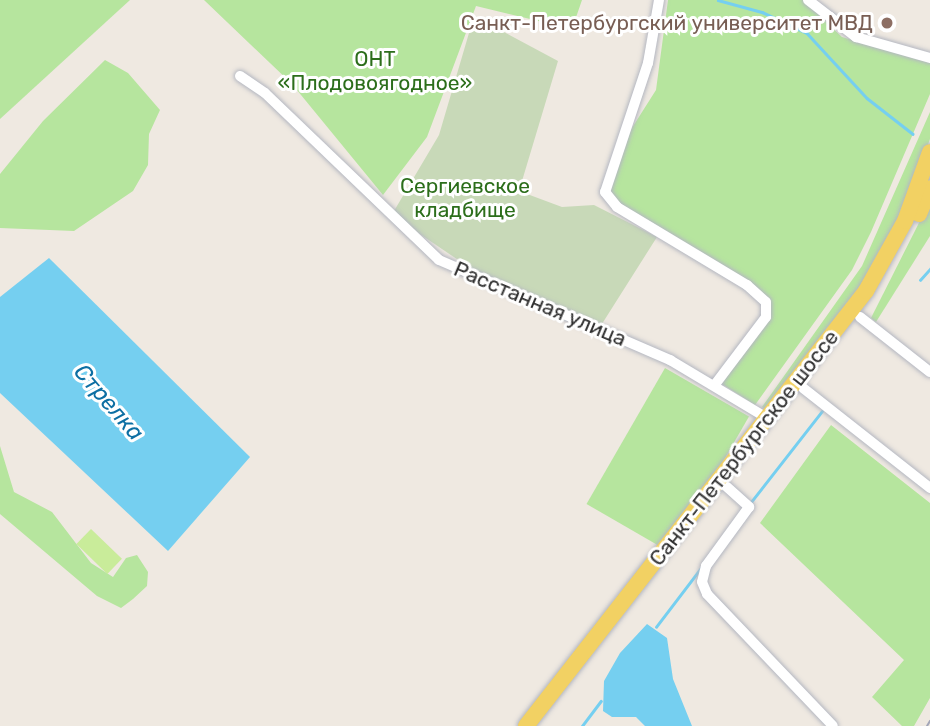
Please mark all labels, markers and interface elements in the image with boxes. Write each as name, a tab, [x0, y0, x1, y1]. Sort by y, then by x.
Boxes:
place label: Санкт-Петербургский университет МВД	[461, 10, 873, 36]
marker: Санкт-Петербургский университет МВД	[879, 15, 895, 31]
park label: ОНТ «Плодовоягодное»	[278, 46, 472, 96]
park label: Сергиевское кладбище	[400, 173, 530, 223]
street label: Расстанная улица	[450, 256, 630, 352]
street label: Санкт-Петербургское шоссе	[644, 325, 844, 571]
water label: Стрелка	[68, 358, 150, 446]

